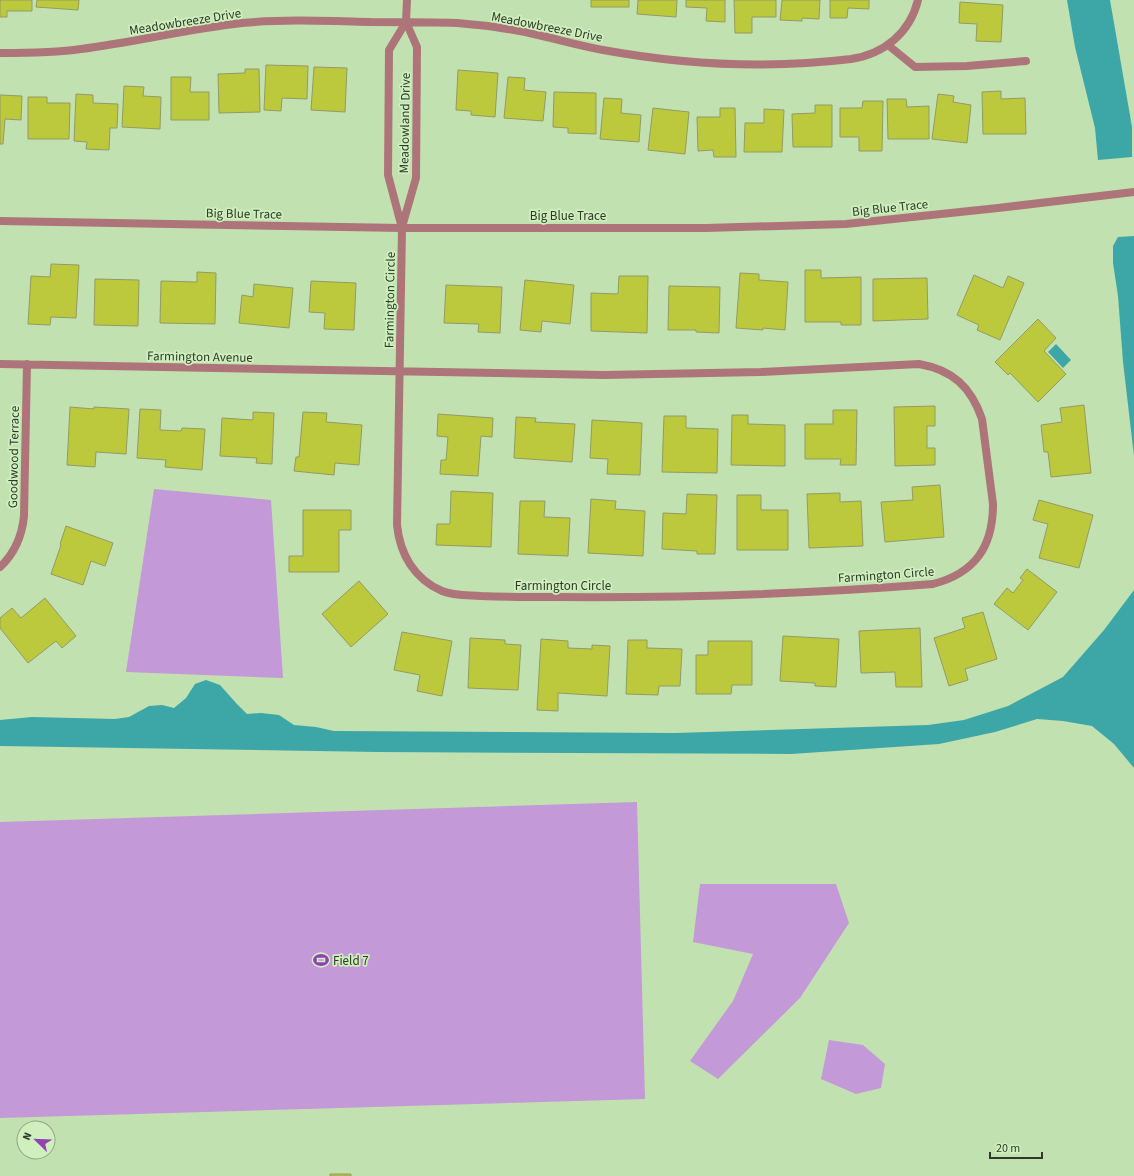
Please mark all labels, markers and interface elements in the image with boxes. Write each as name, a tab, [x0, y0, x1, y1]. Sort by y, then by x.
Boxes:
street label: Meadowbreeze Drive	[128, 4, 242, 40]
street label: Meadowbreeze Drive	[490, 7, 604, 47]
street label: Meadowland Drive	[395, 72, 415, 174]
street label: Big Blue Trace	[851, 195, 929, 221]
street label: Big Blue Trace	[206, 204, 282, 224]
street label: Big Blue Trace	[530, 207, 606, 225]
street label: Farmington Circle	[380, 252, 400, 348]
street label: Farmington Avenue	[147, 347, 253, 367]
street label: Goodwood Terrace	[4, 406, 24, 508]
street label: Farmington Circle	[837, 563, 935, 587]
street label: Farmington Circle	[515, 577, 611, 595]
sports icon: Field 7	[312, 951, 330, 969]
place label: Field 7	[333, 952, 369, 970]
north arrow	[16, 1120, 56, 1160]
text: N	[19, 1130, 36, 1143]
scale bar	[990, 1134, 1042, 1160]
text: 20 m	[996, 1140, 1020, 1157]

